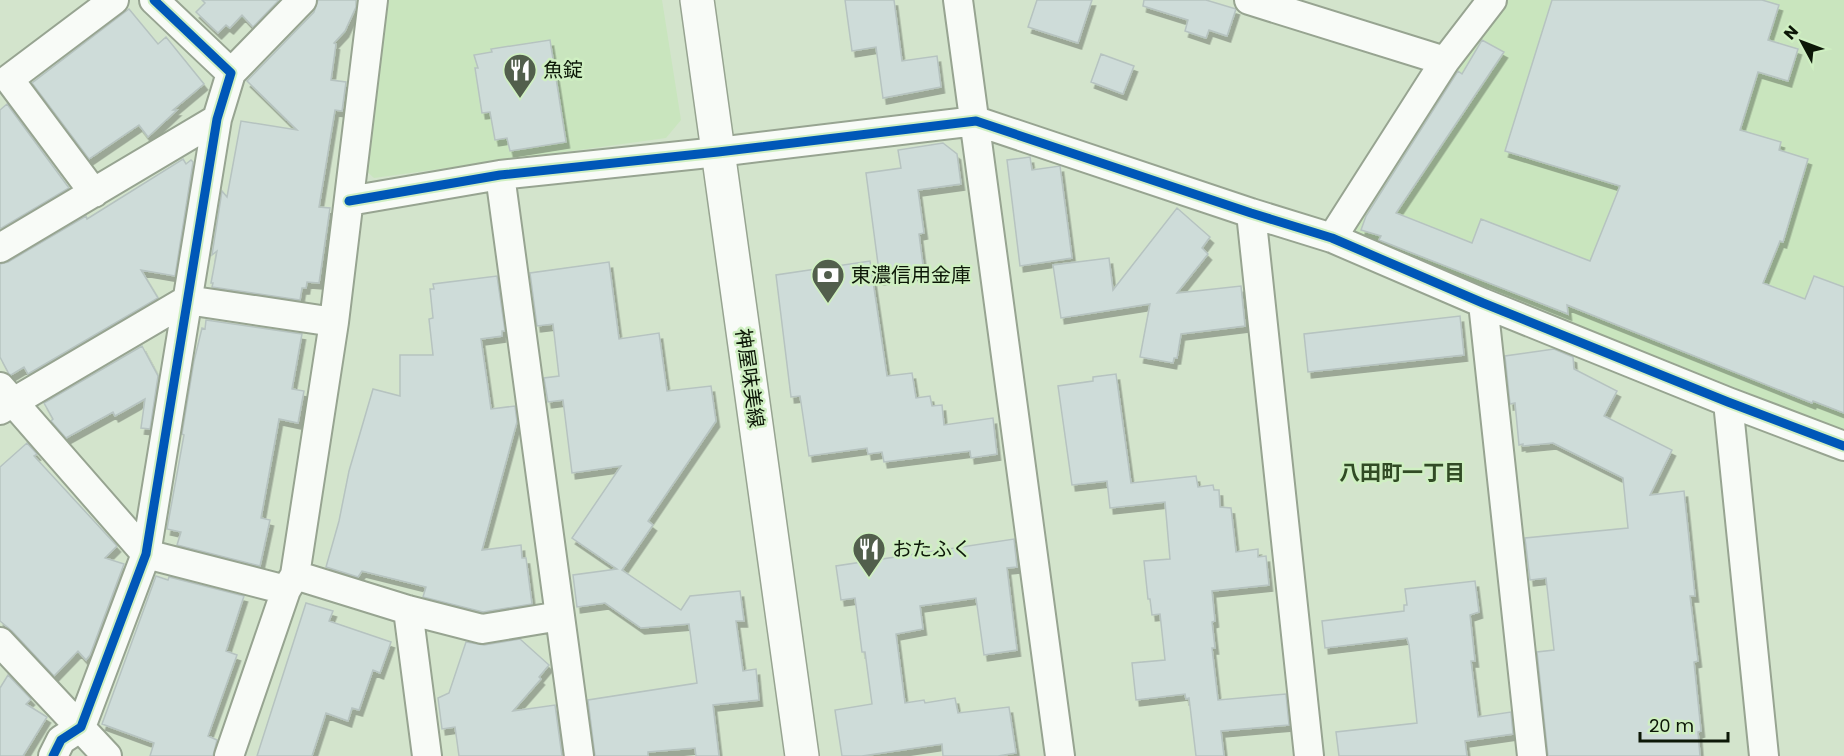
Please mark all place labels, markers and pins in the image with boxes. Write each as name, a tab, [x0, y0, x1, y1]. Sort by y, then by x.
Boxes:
restaurant icon: 魚錠	[502, 52, 538, 99]
place label: 魚錠	[543, 56, 583, 84]
bank icon: 東濃信用金庫	[810, 257, 846, 304]
place label: 東濃信用金庫	[851, 261, 971, 289]
restaurant icon: おたふく	[851, 531, 887, 578]
place label: おたふく	[892, 535, 972, 563]

